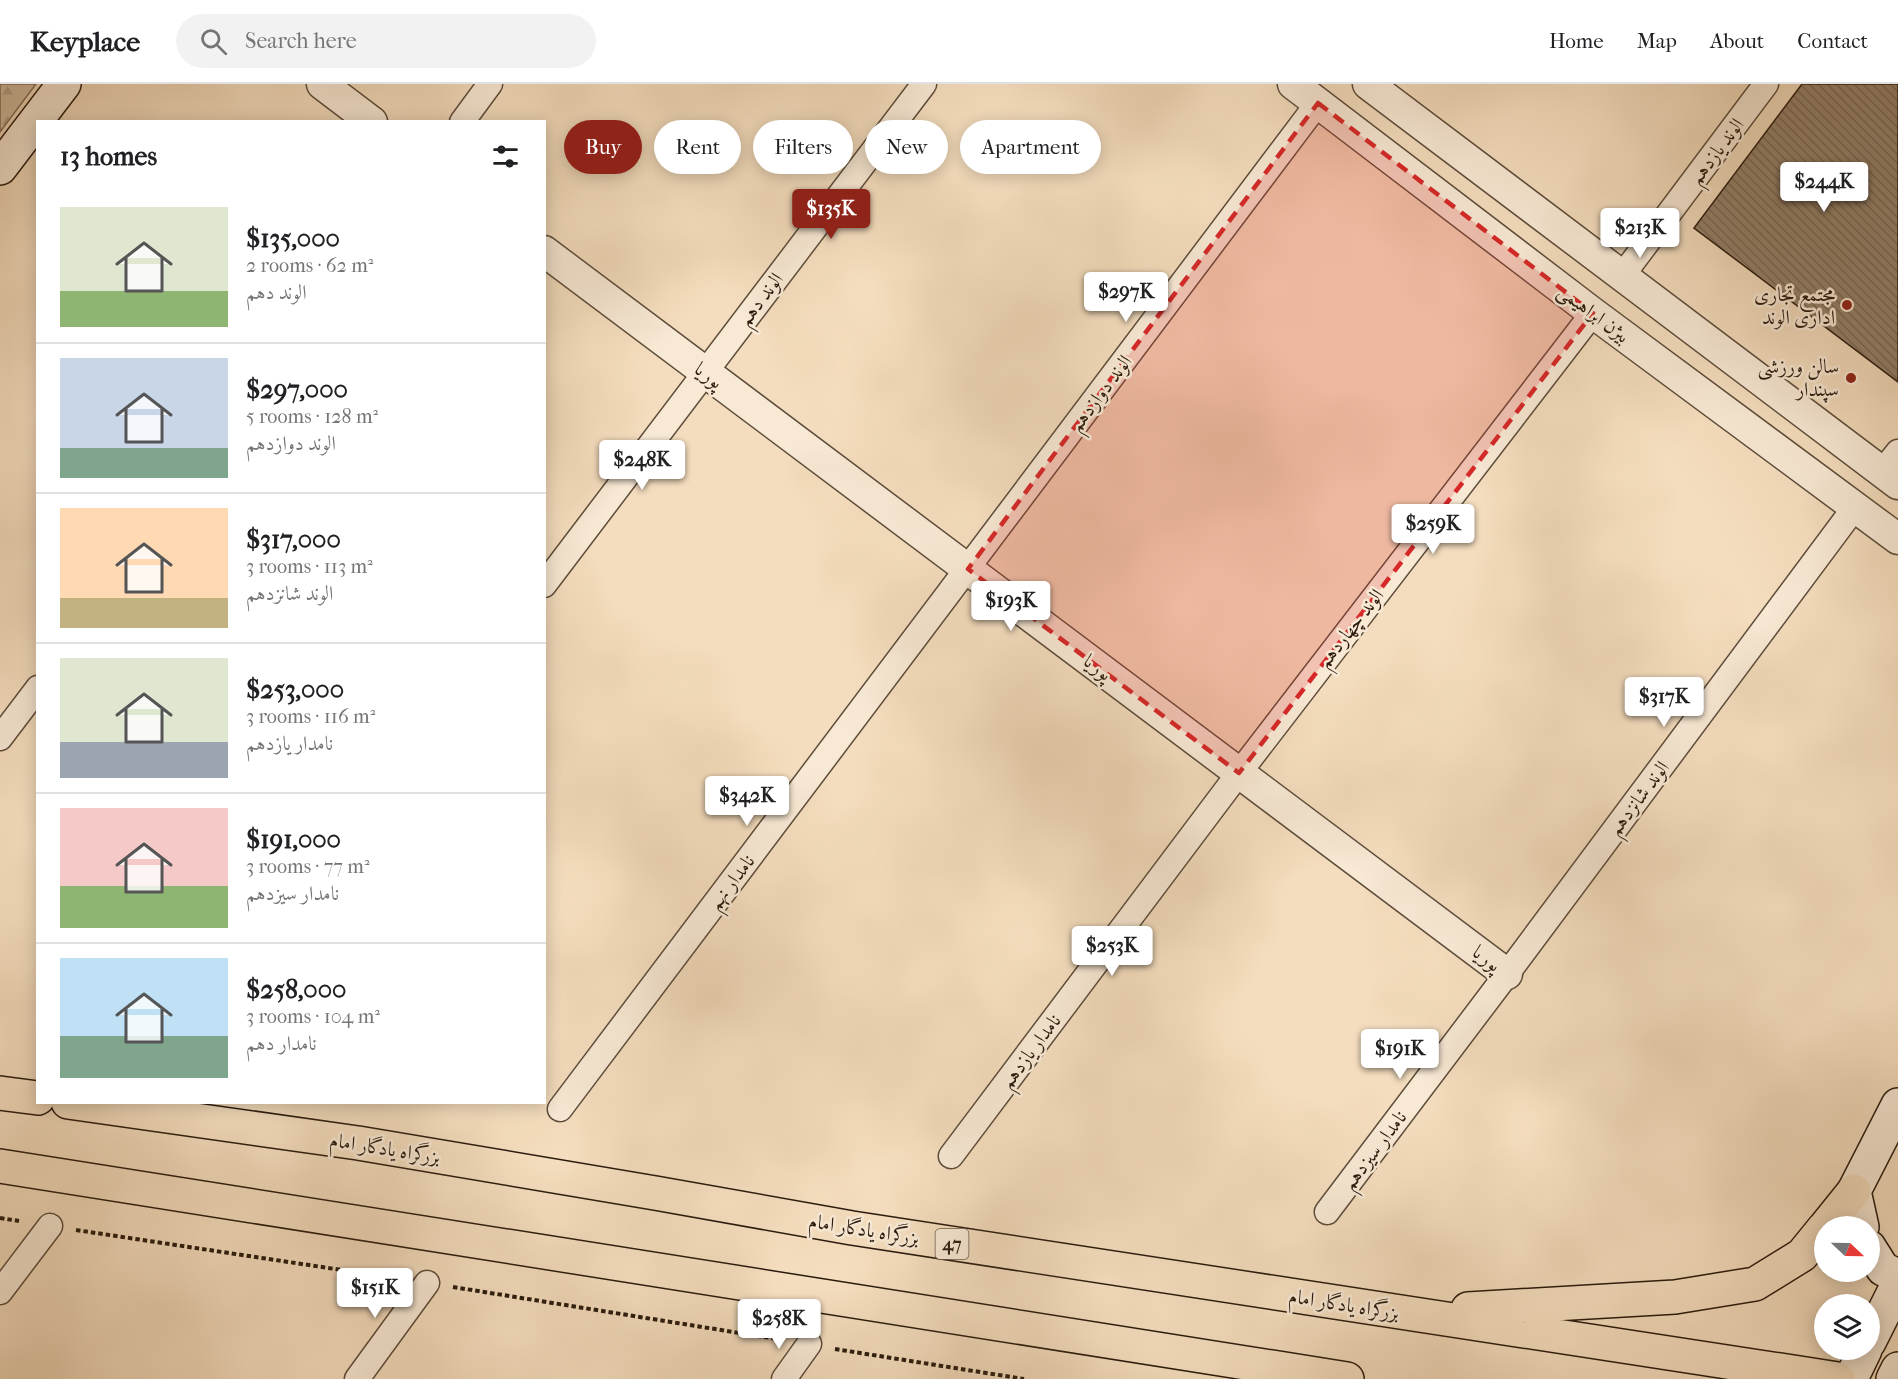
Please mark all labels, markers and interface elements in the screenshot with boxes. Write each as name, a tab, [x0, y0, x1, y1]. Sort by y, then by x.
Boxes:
search box	[176, 14, 596, 68]
text: Keyplace	[30, 25, 140, 58]
icon: search	[197, 25, 230, 58]
text: Search here	[245, 28, 357, 54]
text: Home	[1549, 29, 1604, 53]
text: Map	[1637, 29, 1677, 53]
text: About	[1710, 29, 1764, 53]
text: Contact	[1797, 29, 1868, 53]
street label: الوند یازدهم	[1684, 114, 1754, 193]
chip: Buy	[564, 120, 642, 174]
chip: Rent	[654, 120, 741, 174]
chip: Filters	[753, 120, 853, 174]
chip: New	[865, 120, 948, 174]
chip: Apartment	[960, 120, 1101, 174]
icon: filters	[489, 140, 522, 173]
text: 13 homes	[60, 141, 157, 172]
pin: $244K	[1782, 162, 1866, 213]
text: $244K	[1794, 170, 1854, 193]
pin: $135K	[789, 189, 873, 240]
text: $135K	[806, 197, 856, 220]
pin: $213K	[1598, 208, 1682, 259]
text: $213K	[1614, 216, 1666, 239]
text: $135,000	[246, 223, 340, 254]
icon: home	[108, 231, 180, 303]
text: 2 rooms · 62 m²	[246, 254, 373, 277]
street label: الوند دهم	[733, 268, 793, 335]
pin: $297K	[1084, 272, 1168, 323]
street label: بیژن ابراهیمی	[1552, 279, 1634, 349]
text: $297K	[1098, 280, 1154, 303]
text: الوند دهم	[246, 281, 307, 304]
place label: مجتمع تجاری اداری الوند	[1754, 283, 1835, 330]
marker: مجتمع تجاری اداری الوند	[1840, 298, 1854, 312]
street label: الوند دوازدهم	[1064, 350, 1142, 440]
place label: سالن ورزشی سپندار	[1758, 355, 1839, 403]
street label: پوریا	[688, 357, 728, 397]
marker: سالن ورزشی سپندار	[1844, 371, 1858, 385]
text: $297,000	[246, 374, 348, 405]
icon: home	[108, 382, 180, 454]
text: 5 rooms · 128 m²	[246, 405, 378, 428]
text: الوند دوازدهم	[246, 432, 336, 455]
pin: $248K	[600, 440, 684, 491]
text: $248K	[613, 448, 671, 471]
pin: $259K	[1391, 504, 1475, 555]
text: $259K	[1406, 512, 1460, 535]
text: $317,000	[246, 524, 341, 555]
icon: home	[108, 532, 180, 604]
text: 3 rooms · 113 m²	[246, 555, 373, 578]
pin: $193K	[969, 581, 1053, 632]
text: الوند شانزدهم	[246, 582, 333, 605]
street label: الوند چهاردهم	[1312, 584, 1394, 677]
text: $193K	[985, 589, 1037, 612]
street label: پوریا	[1077, 649, 1117, 689]
text: $253,000	[246, 674, 344, 705]
pin: $317K	[1622, 677, 1706, 728]
icon: home	[108, 682, 180, 754]
text: $317K	[1639, 685, 1689, 708]
text: 3 rooms · 116 m²	[246, 705, 375, 728]
text: نامدار یازدهم	[246, 732, 333, 755]
street label: الوند شانزدهم	[1603, 756, 1679, 844]
pin: $342K	[705, 776, 789, 827]
text: $342K	[719, 784, 775, 807]
text: $191,000	[246, 824, 341, 855]
icon: home	[108, 832, 180, 904]
street label: نامدار نهم	[703, 850, 765, 919]
text: 3 rooms · 77 m²	[246, 855, 370, 878]
text: نامدار سیزدهم	[246, 882, 339, 905]
pin: $253K	[1070, 926, 1154, 977]
text: $253K	[1086, 934, 1138, 957]
street label: پوریا	[1466, 940, 1506, 980]
text: $258,000	[246, 974, 346, 1005]
icon: home	[108, 982, 180, 1054]
text: 3 rooms · 104 m²	[246, 1005, 380, 1028]
street label: نامدار یازدهم	[995, 1009, 1071, 1097]
pin: $191K	[1358, 1029, 1442, 1080]
text: نامدار دهم	[246, 1032, 317, 1055]
text: $191K	[1375, 1037, 1425, 1060]
street label: نامدار سیزدهم	[1337, 1106, 1417, 1199]
street label: بزرگراه یادگار امام	[327, 1126, 443, 1175]
street label: بزرگراه یادگار امام	[806, 1207, 922, 1256]
north arrow	[1814, 1216, 1880, 1282]
map controls	[1814, 1216, 1880, 1360]
road number: 47	[936, 1229, 968, 1259]
pin: $151K	[333, 1268, 417, 1319]
text: $151K	[351, 1276, 399, 1299]
street label: بزرگراه یادگار امام	[1286, 1282, 1402, 1331]
button: layers	[1814, 1294, 1880, 1360]
pin: $258K	[737, 1299, 821, 1350]
text: $258K	[752, 1307, 806, 1330]

